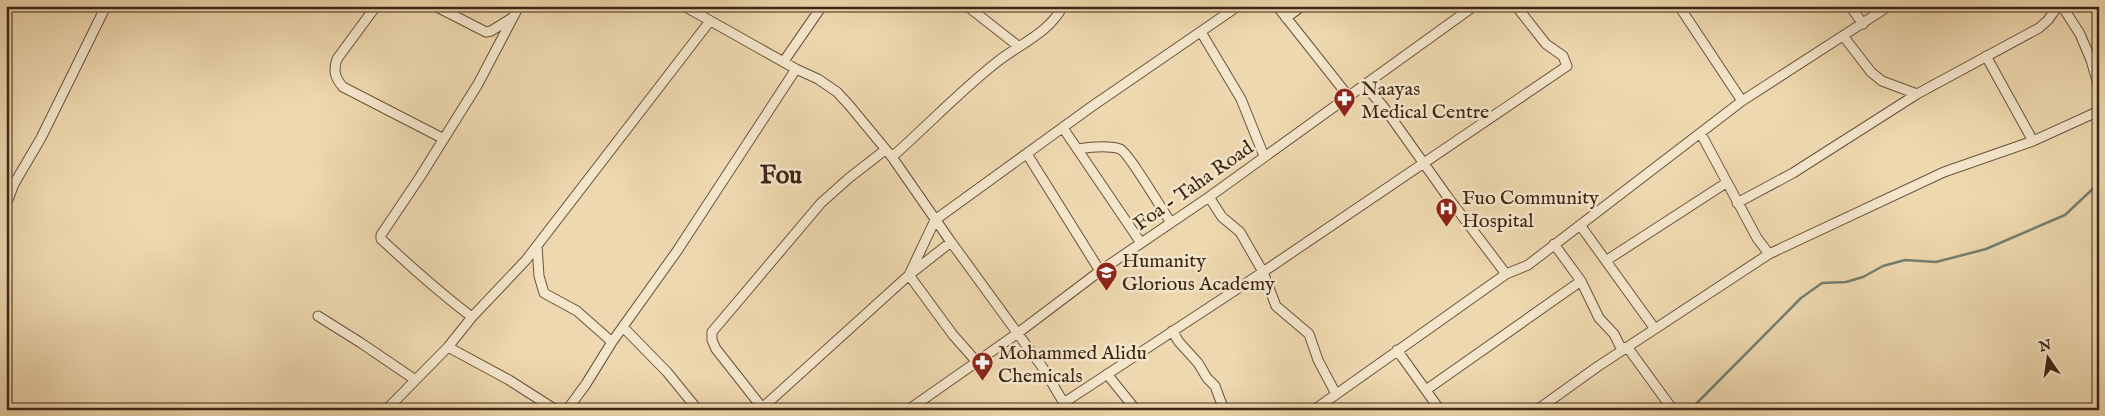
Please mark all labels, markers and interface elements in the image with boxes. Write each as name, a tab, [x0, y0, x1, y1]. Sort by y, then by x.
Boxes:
place label: Naayas Medical Centre	[1361, 77, 1489, 125]
pharmacy icon: Naayas Medical Centre	[1333, 87, 1357, 118]
street label: Foa - Taha Road	[1129, 136, 1259, 237]
district label: Fou	[760, 160, 802, 192]
place label: Fuo Community Hospital	[1462, 186, 1599, 234]
hospital icon: Fuo Community Hospital	[1434, 196, 1458, 227]
place label: Humanity Glorious Academy	[1122, 249, 1275, 297]
school or university icon: Humanity Glorious Academy	[1094, 260, 1118, 291]
north arrow	[2022, 334, 2072, 384]
text: N	[2036, 336, 2053, 357]
place label: Mohammed Alidu Chemicals	[998, 341, 1147, 389]
pharmacy icon: Mohammed Alidu Chemicals	[970, 351, 994, 382]

